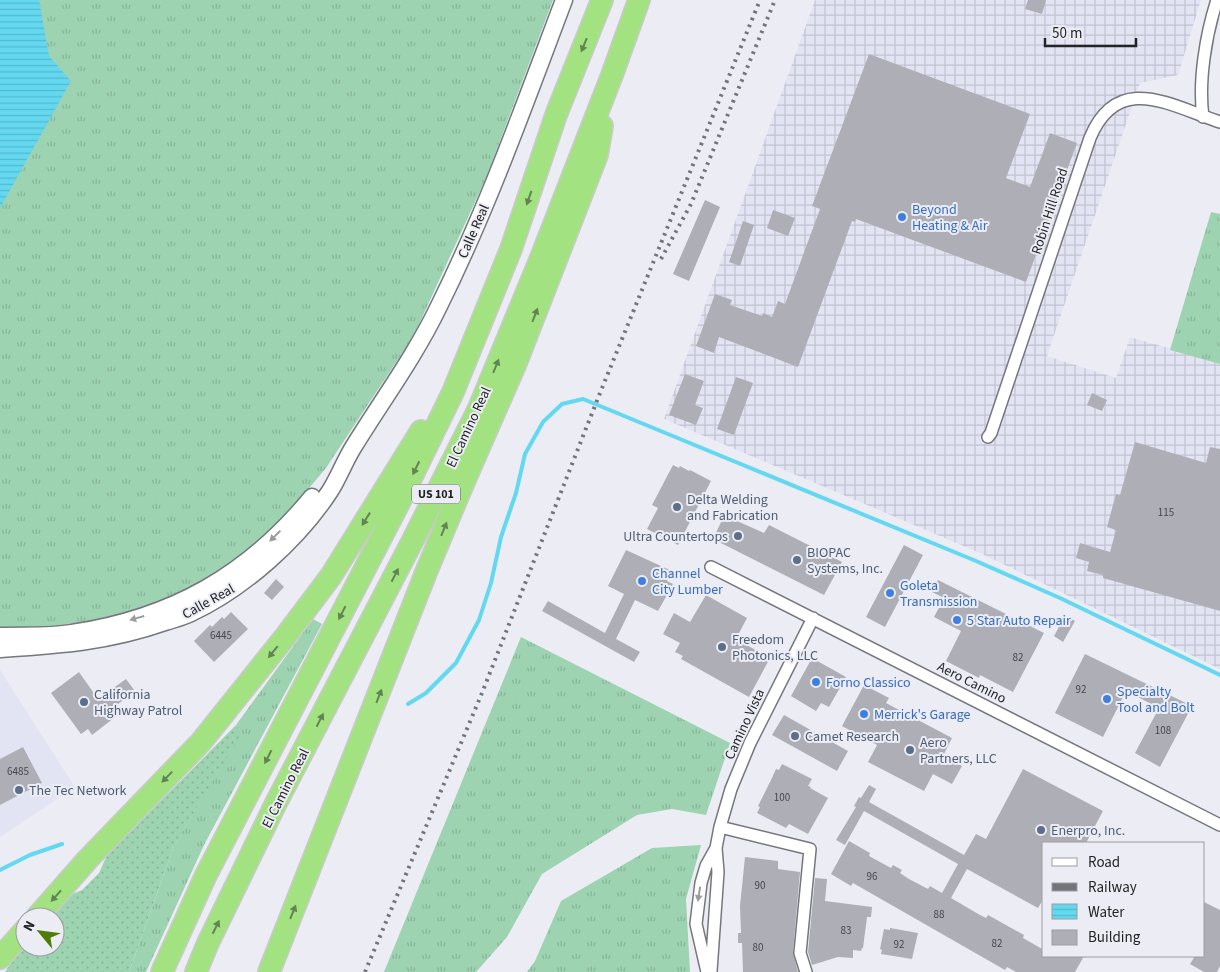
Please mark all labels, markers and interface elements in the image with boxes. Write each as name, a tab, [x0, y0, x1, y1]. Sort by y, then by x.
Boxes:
scale bar	[1045, 15, 1136, 47]
text: 50 m	[1052, 23, 1082, 44]
one-way arrow	[580, 38, 588, 52]
street label: Robin Hill Road	[1027, 166, 1073, 257]
one-way arrow	[524, 191, 532, 206]
place label: Beyond Heating & Air	[912, 200, 988, 236]
street label: Calle Real	[453, 201, 495, 262]
marker: Beyond Heating & Air	[896, 211, 908, 223]
one-way arrow	[532, 307, 539, 322]
one-way arrow	[492, 359, 500, 373]
street label: El Camino Real	[441, 383, 497, 471]
one-way arrow	[412, 461, 420, 475]
road number: US 101	[412, 484, 460, 504]
place label: Delta Welding and Fabrication	[687, 490, 778, 526]
marker: Delta Welding and Fabrication	[671, 501, 683, 513]
house number: 115	[1158, 505, 1174, 520]
one-way arrow	[361, 512, 371, 526]
one-way arrow	[441, 522, 449, 536]
place label: Ultra Countertops	[623, 527, 728, 547]
one-way arrow	[269, 530, 281, 542]
marker: Ultra Countertops	[732, 530, 744, 542]
place label: BIOPAC Systems, Inc.	[807, 543, 883, 579]
marker: BIOPAC Systems, Inc.	[791, 554, 803, 566]
place label: Channel City Lumber	[652, 564, 723, 600]
one-way arrow	[391, 568, 399, 583]
marker: Channel City Lumber	[636, 575, 648, 587]
place label: Goleta Transmission	[900, 576, 977, 612]
street label: Calle Real	[179, 579, 239, 624]
marker: Goleta Transmission	[884, 587, 896, 599]
one-way arrow	[338, 605, 346, 620]
place label: 5 Star Auto Repair	[967, 611, 1071, 631]
marker: 5 Star Auto Repair	[951, 614, 963, 626]
one-way arrow	[129, 615, 144, 623]
house number: 6445	[210, 628, 232, 643]
place label: Freedom Photonics, LLC	[732, 630, 818, 666]
marker: Freedom Photonics, LLC	[716, 641, 728, 653]
one-way arrow	[268, 645, 279, 658]
house number: 82	[1013, 650, 1023, 665]
street label: Aero Camino	[934, 657, 1009, 709]
place label: Forno Classico	[826, 673, 911, 693]
marker: Forno Classico	[810, 676, 822, 688]
house number: 92	[1076, 682, 1086, 697]
place label: Specialty Tool and Bolt	[1117, 682, 1195, 718]
place label: California Highway Patrol	[94, 685, 183, 721]
street label: Camino Vista	[720, 686, 770, 763]
one-way arrow	[375, 689, 383, 703]
marker: Specialty Tool and Bolt	[1101, 693, 1113, 705]
marker: California Highway Patrol	[78, 696, 90, 708]
place label: Merrick's Garage	[874, 705, 971, 725]
marker: Merrick's Garage	[858, 708, 870, 720]
one-way arrow	[316, 712, 324, 727]
house number: 108	[1155, 723, 1172, 738]
place label: Camet Research	[805, 727, 899, 747]
marker: Camet Research	[789, 730, 801, 742]
place label: Aero Partners, LLC	[920, 733, 997, 769]
marker: Aero Partners, LLC	[904, 744, 916, 756]
street label: El Camino Real	[257, 745, 315, 832]
one-way arrow	[264, 750, 272, 764]
house number: 6485	[7, 764, 29, 779]
one-way arrow	[161, 771, 173, 783]
place label: The Tec Network	[29, 781, 127, 801]
marker: The Tec Network	[13, 784, 25, 796]
house number: 100	[774, 790, 790, 805]
place label: Enerpro, Inc.	[1051, 821, 1125, 841]
marker: Enerpro, Inc.	[1035, 824, 1047, 836]
legend	[1042, 842, 1205, 957]
text: Road	[1088, 852, 1120, 873]
house number: 96	[867, 869, 878, 884]
text: Railway	[1088, 877, 1137, 898]
house number: 90	[755, 878, 765, 893]
one-way arrow	[695, 886, 703, 902]
one-way arrow	[50, 889, 62, 901]
text: Water	[1088, 902, 1125, 923]
one-way arrow	[289, 905, 297, 919]
north arrow	[15, 907, 65, 957]
house number: 88	[934, 907, 945, 922]
text: N	[19, 917, 41, 935]
one-way arrow	[212, 920, 220, 935]
house number: 83	[841, 923, 851, 938]
text: Building	[1088, 927, 1141, 948]
house number: 82	[992, 936, 1002, 951]
house number: 92	[894, 937, 904, 952]
house number: 80	[753, 940, 763, 955]

